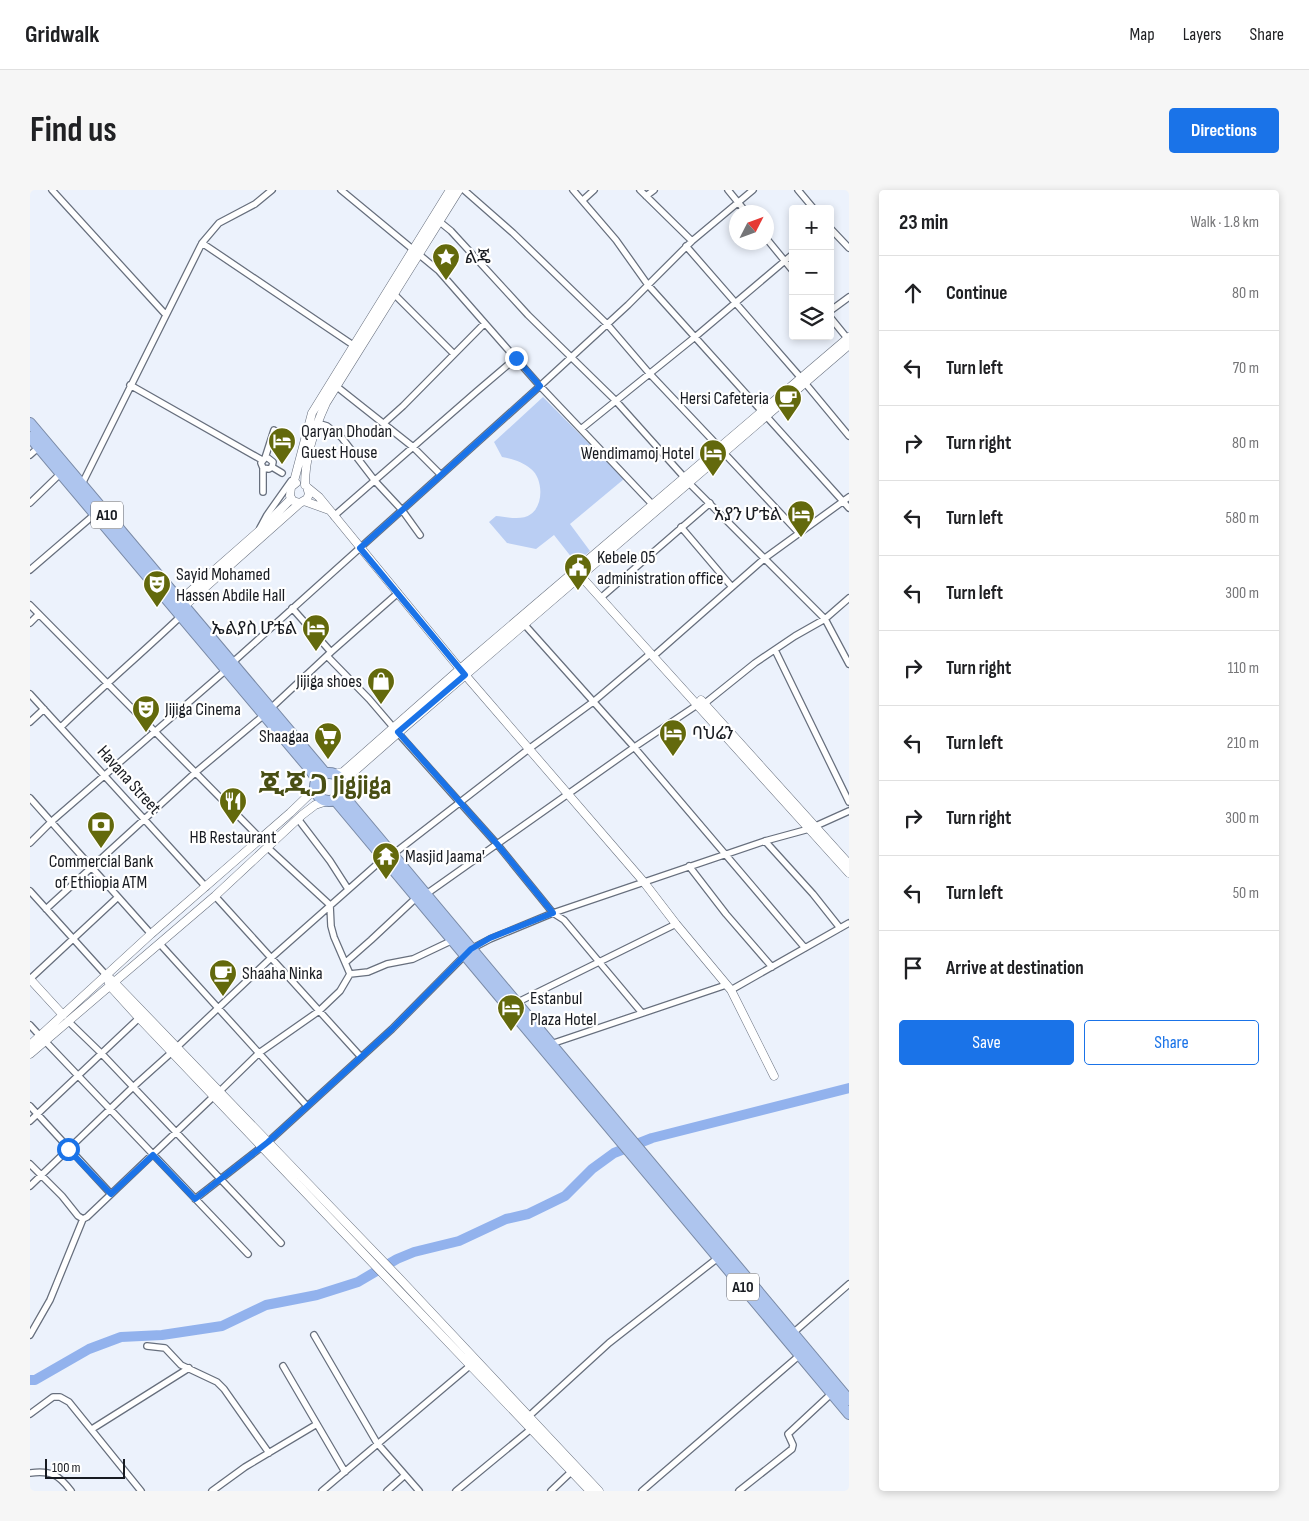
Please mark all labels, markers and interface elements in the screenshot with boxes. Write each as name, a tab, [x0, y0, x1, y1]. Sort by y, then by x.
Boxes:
text: Gridwalk	[25, 20, 99, 49]
text: Map	[1130, 24, 1155, 45]
text: Layers	[1183, 24, 1222, 45]
text: Share	[1250, 24, 1284, 45]
button: Directions	[1169, 108, 1279, 153]
text: Find us	[30, 109, 117, 152]
north arrow	[729, 205, 774, 250]
map controls	[789, 205, 834, 340]
button: +	[789, 205, 834, 250]
text: 23 min	[899, 210, 948, 235]
text: Walk · 1.8 km	[1191, 213, 1259, 232]
place icon: ልጄ	[431, 242, 461, 281]
place label: ልጄ	[465, 247, 491, 268]
button: −	[789, 250, 834, 295]
icon: ahead	[899, 279, 927, 307]
text: Continue	[946, 282, 1007, 305]
text: 80 m	[1232, 284, 1259, 303]
button: layers	[789, 295, 834, 340]
route end	[505, 347, 528, 370]
icon: left	[899, 354, 927, 382]
text: Turn left	[946, 357, 1003, 380]
text: 70 m	[1233, 359, 1259, 378]
cafe icon: Hersi Cafeteria	[773, 383, 803, 422]
place label: Hersi Cafeteria	[680, 388, 769, 409]
place label: Qaryan Dhodan Guest House	[301, 421, 392, 463]
hotel icon: Qaryan Dhodan Guest House	[267, 426, 297, 465]
icon: right	[899, 429, 927, 457]
text: Turn right	[946, 432, 1011, 455]
text: 80 m	[1232, 434, 1259, 453]
hotel icon: Wendimamoj Hotel	[698, 438, 728, 477]
place label: Wendimamoj Hotel	[581, 443, 694, 464]
hotel icon: አያን ሆቴል	[786, 499, 816, 538]
road number: A10	[91, 502, 123, 528]
place label: አያን ሆቴል	[714, 504, 782, 525]
icon: left	[899, 504, 927, 532]
text: Turn left	[946, 507, 1003, 530]
text: 580 m	[1226, 509, 1259, 528]
place label: Kebele 05 administration office	[597, 547, 723, 589]
public building icon: Kebele 05 administration office	[563, 552, 593, 591]
place label: Sayid Mohamed Hassen Abdile Hall	[176, 564, 285, 606]
theatre icon: Sayid Mohamed Hassen Abdile Hall	[142, 569, 172, 608]
icon: left	[899, 579, 927, 607]
text: Turn left	[946, 582, 1003, 605]
text: 300 m	[1225, 584, 1259, 603]
hotel icon: ኤልያስ ሆቴል	[301, 613, 331, 652]
place label: ኤልያስ ሆቴል	[211, 618, 297, 639]
icon: right	[899, 654, 927, 682]
text: Turn right	[946, 657, 1011, 680]
text: 110 m	[1228, 659, 1259, 678]
shop icon: Jijiga shoes	[366, 666, 396, 705]
place label: Jijiga shoes	[295, 671, 362, 692]
theatre icon: Jijiga Cinema	[131, 694, 161, 733]
place label: Jijiga Cinema	[164, 699, 241, 720]
hotel icon: ባህሬን	[658, 718, 688, 757]
supermarket icon: Shaagaa	[313, 721, 343, 760]
place label: ባህሬን	[692, 723, 734, 744]
place label: Shaagaa	[259, 726, 309, 747]
icon: left	[899, 729, 927, 757]
text: Turn left	[946, 732, 1003, 755]
text: 210 m	[1227, 734, 1259, 753]
street label: Havana Street	[93, 741, 166, 819]
district label: ጂጂጋ Jigjiga	[258, 769, 392, 802]
restaurant icon: HB Restaurant	[218, 786, 248, 825]
icon: right	[899, 804, 927, 832]
text: Turn right	[946, 807, 1011, 830]
text: 300 m	[1225, 809, 1259, 828]
bank icon: Commercial Bank of Ethiopia ATM	[86, 810, 116, 849]
place label: HB Restaurant	[190, 827, 277, 848]
temple icon: Masjid Jaama'	[371, 841, 401, 880]
place label: Masjid Jaama'	[405, 846, 485, 867]
place label: Commercial Bank of Ethiopia ATM	[49, 851, 153, 893]
icon: left	[899, 879, 927, 907]
text: Turn left	[946, 882, 1003, 905]
text: 50 m	[1233, 884, 1259, 903]
icon: arrive	[899, 954, 927, 982]
text: Arrive at destination	[946, 957, 1084, 980]
cafe icon: Shaaha Ninka	[208, 958, 238, 997]
place label: Shaaha Ninka	[242, 963, 323, 984]
place label: Estanbul Plaza Hotel	[530, 988, 597, 1030]
hotel icon: Estanbul Plaza Hotel	[496, 993, 526, 1032]
button: Save	[899, 1020, 1074, 1065]
button: Share	[1084, 1020, 1259, 1065]
route start	[57, 1138, 80, 1161]
road number: A10	[727, 1274, 759, 1300]
scale bar	[45, 1456, 125, 1479]
text: 100 m	[52, 1459, 81, 1476]

